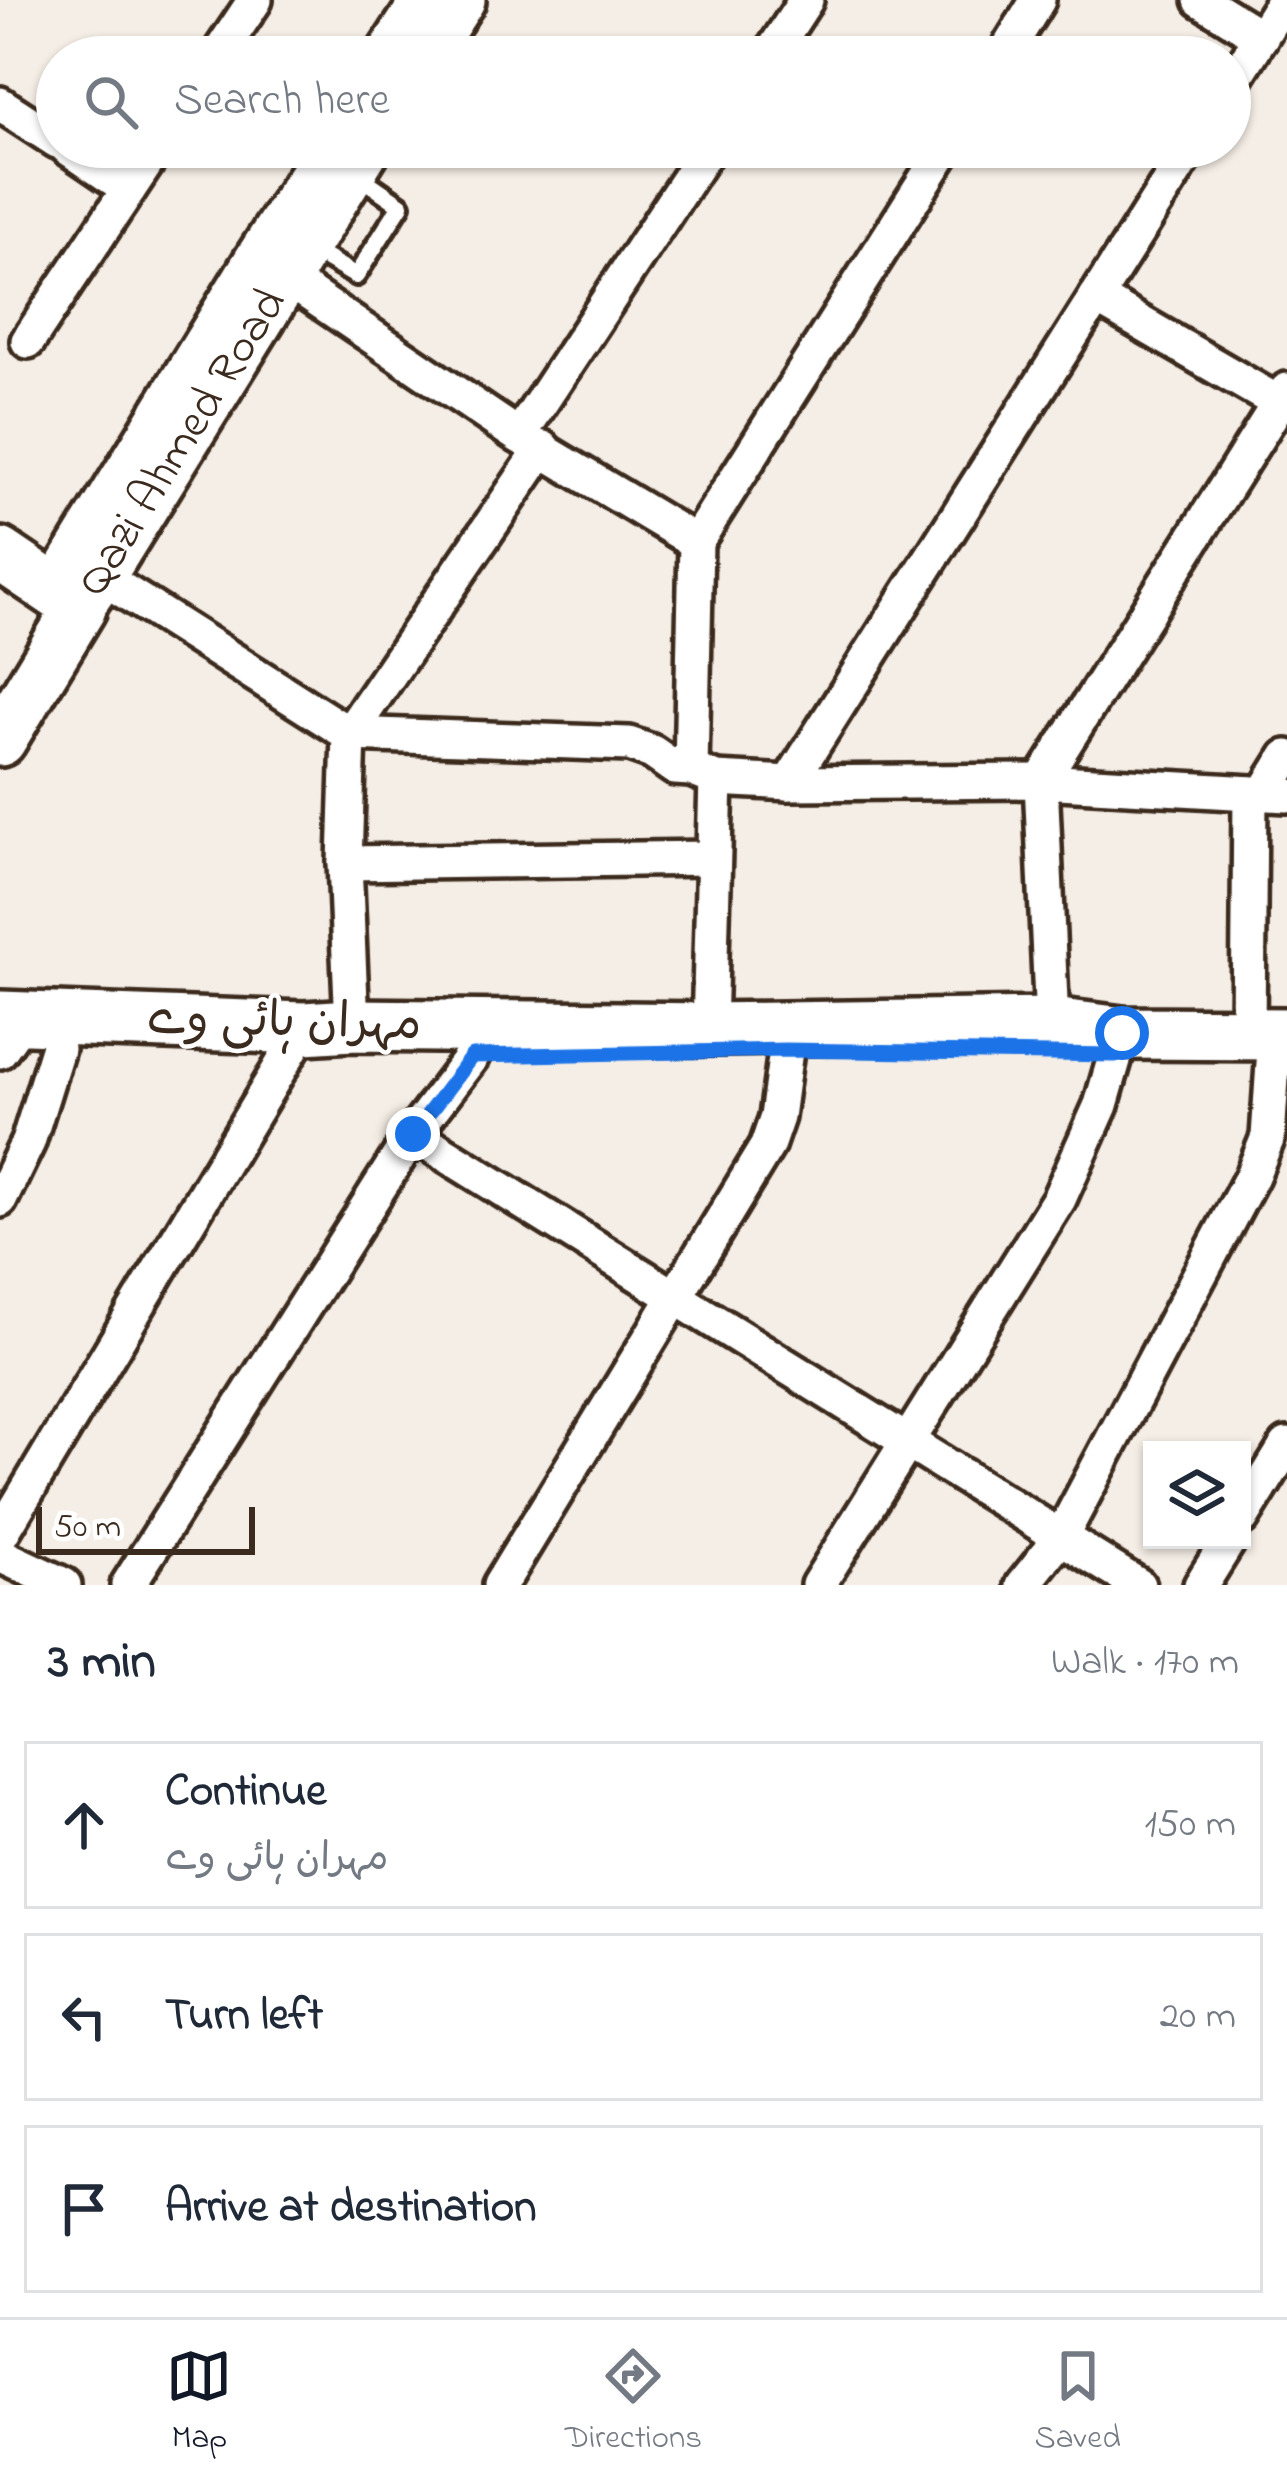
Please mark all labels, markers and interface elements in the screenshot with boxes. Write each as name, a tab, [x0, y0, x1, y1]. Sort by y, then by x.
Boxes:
search box	[36, 36, 1251, 168]
icon: search	[78, 69, 144, 135]
text: Search here	[174, 69, 390, 135]
street label: Qazi Ahmed Road	[60, 275, 306, 611]
street label: مہران ہائی وے	[146, 986, 422, 1060]
route start	[1095, 1006, 1149, 1060]
route end	[386, 1107, 440, 1161]
map controls	[1143, 1441, 1251, 1549]
button: layers	[1143, 1441, 1251, 1549]
scale bar	[36, 1501, 255, 1554]
text: 50 m	[54, 1504, 121, 1552]
text: 3 min	[48, 1626, 156, 1701]
text: Walk · 170 m	[1051, 1635, 1239, 1692]
text: Continue	[165, 1760, 326, 1826]
icon: ahead	[51, 1792, 117, 1858]
text: 150 m	[1144, 1797, 1236, 1854]
text: مہران ہائی وے	[165, 1831, 388, 1888]
icon: left	[51, 1984, 117, 2050]
text: Turn left	[165, 1984, 323, 2050]
text: 20 m	[1160, 1989, 1236, 2046]
icon: arrive	[51, 2176, 117, 2242]
text: Arrive at destination	[165, 2176, 536, 2242]
tab: Map	[166, 2343, 232, 2463]
tab: Directions	[565, 2343, 702, 2463]
tab: Saved	[1035, 2343, 1121, 2463]

